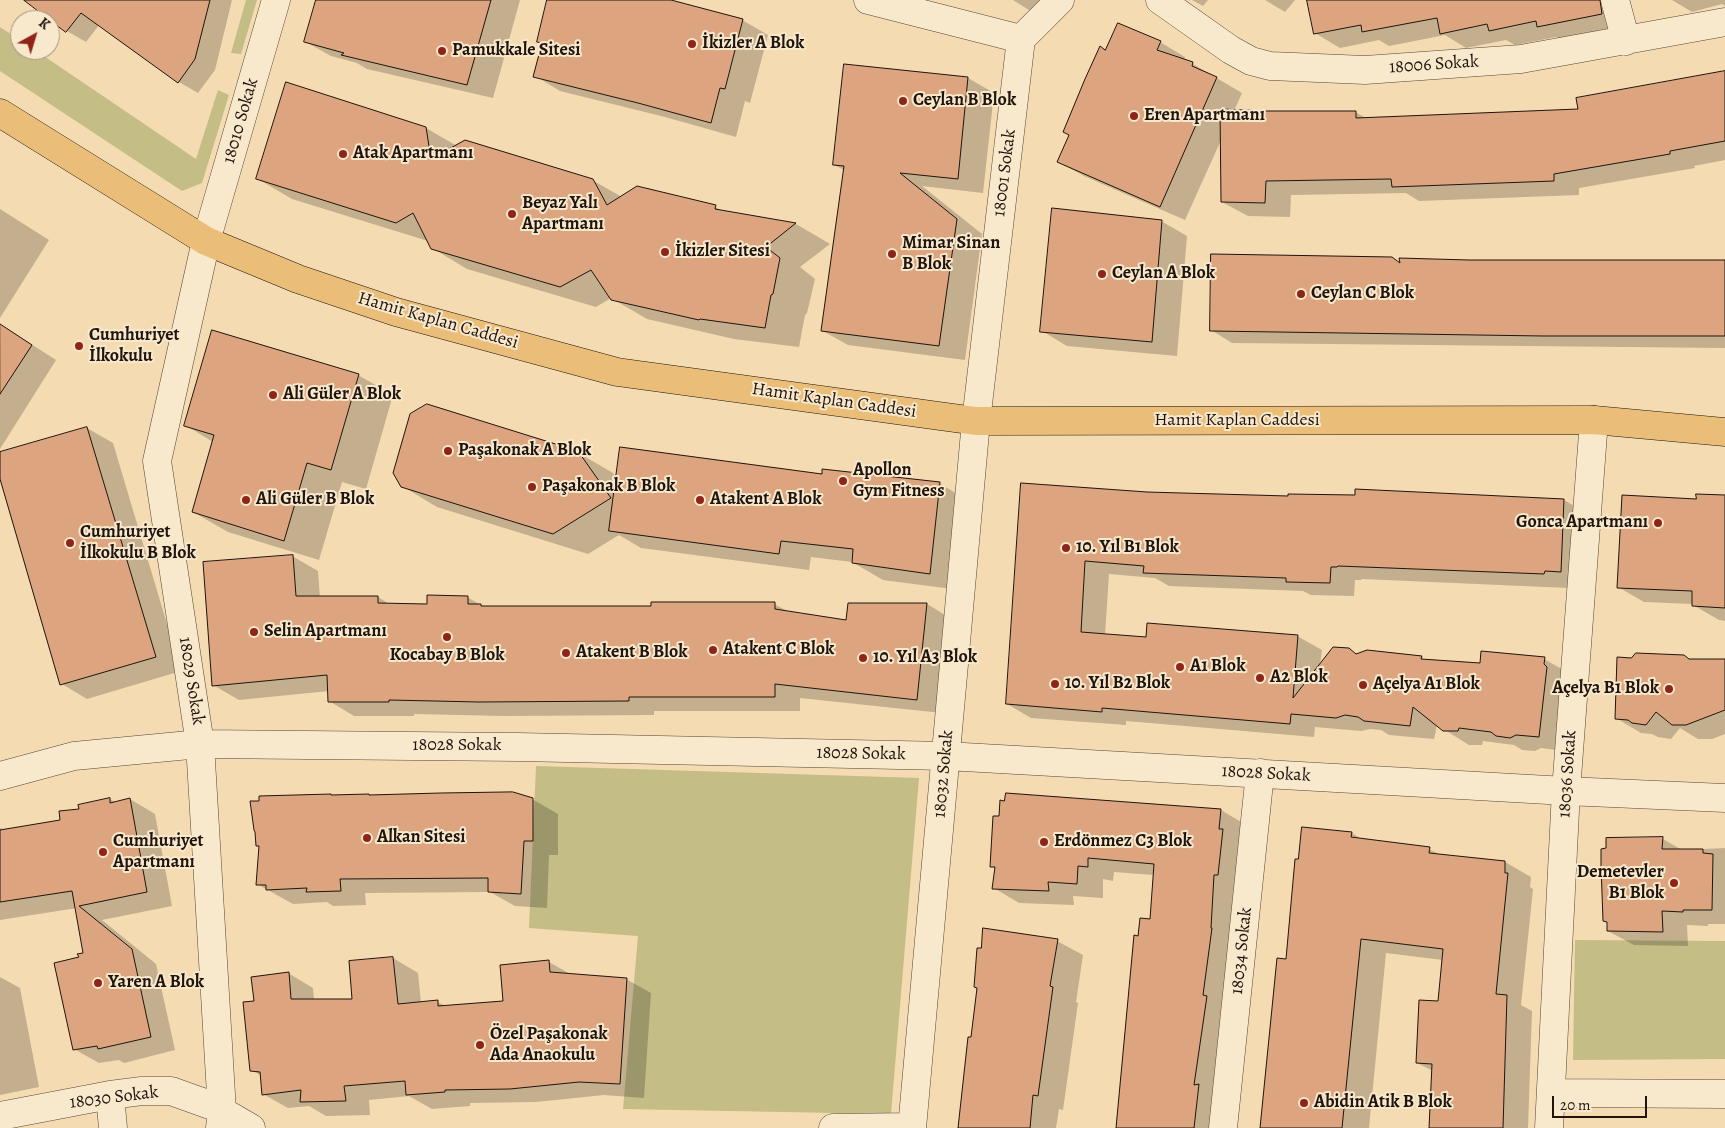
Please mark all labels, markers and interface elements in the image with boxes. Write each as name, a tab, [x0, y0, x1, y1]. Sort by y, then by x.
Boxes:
north arrow	[10, 10, 60, 60]
text: K	[35, 13, 54, 34]
place label: İkizler A Blok	[702, 33, 804, 55]
marker: İkizler A Blok	[686, 38, 698, 50]
place label: Pamukkale Sitesi	[452, 40, 580, 62]
marker: Pamukkale Sitesi	[436, 45, 448, 57]
street label: 18006 Sokak	[1388, 51, 1480, 79]
street label: 18010 Sokak	[219, 76, 263, 166]
place label: Ceylan B Blok	[913, 90, 1016, 112]
marker: Ceylan B Blok	[897, 95, 909, 107]
place label: Eren Apartmanı	[1144, 105, 1265, 127]
marker: Eren Apartmanı	[1128, 110, 1140, 122]
street label: 18001 Sokak	[989, 128, 1021, 218]
place label: Atak Apartmanı	[353, 143, 473, 165]
marker: Atak Apartmanı	[337, 148, 349, 160]
place label: Beyaz Yalı Apartmanı	[522, 193, 604, 235]
marker: Beyaz Yalı Apartmanı	[506, 208, 518, 220]
place label: Mimar Sinan B Blok	[902, 233, 1000, 276]
place label: İkizler Sitesi	[675, 241, 770, 263]
marker: İkizler Sitesi	[659, 246, 671, 258]
marker: Mimar Sinan B Blok	[886, 248, 898, 260]
place label: Ceylan A Blok	[1112, 263, 1215, 285]
marker: Ceylan A Blok	[1096, 268, 1108, 280]
place label: Ceylan C Blok	[1311, 283, 1414, 305]
street label: Hamit Kaplan Caddesi	[355, 288, 521, 354]
marker: Ceylan C Blok	[1295, 288, 1307, 300]
place label: Cumhuriyet İlkokulu	[89, 325, 180, 368]
marker: Cumhuriyet İlkokulu	[73, 340, 85, 352]
street label: Hamit Kaplan Caddesi	[750, 379, 918, 423]
place label: Ali Güler A Blok	[283, 384, 401, 406]
marker: Ali Güler A Blok	[267, 389, 279, 401]
street label: Hamit Kaplan Caddesi	[1154, 410, 1320, 432]
place label: Paşakonak A Blok	[458, 440, 591, 462]
marker: Paşakonak A Blok	[442, 445, 454, 457]
place label: Apollon Gym Fitness	[853, 460, 945, 502]
marker: Apollon Gym Fitness	[837, 475, 849, 487]
place label: Paşakonak B Blok	[542, 476, 675, 498]
marker: Paşakonak B Blok	[526, 481, 538, 493]
place label: Ali Güler B Blok	[256, 489, 374, 511]
place label: Atakent A Blok	[710, 489, 821, 511]
marker: Ali Güler B Blok	[240, 494, 252, 506]
marker: Atakent A Blok	[694, 494, 706, 506]
place label: Gonca Apartmanı	[1516, 512, 1648, 534]
marker: Gonca Apartmanı	[1652, 517, 1664, 529]
place label: Cumhuriyet İlkokulu B Blok	[80, 522, 196, 564]
marker: Cumhuriyet İlkokulu B Blok	[64, 537, 76, 549]
place label: 10. Yıl B1 Blok	[1076, 537, 1179, 559]
marker: 10. Yıl B1 Blok	[1060, 542, 1072, 554]
place label: Selin Apartmanı	[264, 621, 387, 643]
marker: Selin Apartmanı	[248, 626, 260, 638]
marker: Kocabay B Blok	[441, 631, 453, 643]
street label: 18029 Sokak	[173, 635, 209, 727]
place label: Atakent C Blok	[723, 639, 834, 661]
place label: Atakent B Blok	[576, 642, 687, 664]
marker: Atakent C Blok	[707, 644, 719, 656]
place label: Kocabay B Blok	[390, 645, 504, 667]
marker: Atakent B Blok	[560, 647, 572, 659]
place label: 10. Yıl A3 Blok	[873, 647, 977, 669]
marker: 10. Yıl A3 Blok	[857, 652, 869, 664]
place label: A1 Blok	[1190, 656, 1245, 678]
marker: A1 Blok	[1174, 661, 1186, 673]
place label: A2 Blok	[1270, 667, 1328, 689]
marker: A2 Blok	[1254, 672, 1266, 684]
place label: 10. Yıl B2 Blok	[1065, 673, 1170, 695]
place label: Açelya A1 Blok	[1373, 674, 1480, 696]
marker: 10. Yıl B2 Blok	[1049, 678, 1061, 690]
place label: Açelya B1 Blok	[1552, 678, 1659, 700]
marker: Açelya A1 Blok	[1357, 679, 1369, 691]
marker: Açelya B1 Blok	[1663, 683, 1675, 695]
street label: 18032 Sokak	[929, 729, 959, 819]
street label: 18036 Sokak	[1554, 729, 1582, 819]
street label: 18028 Sokak	[412, 735, 502, 757]
street label: 18028 Sokak	[816, 742, 906, 766]
street label: 18028 Sokak	[1221, 761, 1311, 787]
place label: Alkan Sitesi	[377, 827, 466, 849]
place label: Cumhuriyet Apartmanı	[113, 831, 204, 874]
place label: Erdönmez C3 Blok	[1054, 831, 1192, 853]
marker: Alkan Sitesi	[361, 832, 373, 844]
marker: Erdönmez C3 Blok	[1038, 836, 1050, 848]
marker: Cumhuriyet Apartmanı	[97, 846, 109, 858]
place label: Demetevler B1 Blok	[1577, 862, 1664, 904]
marker: Demetevler B1 Blok	[1668, 877, 1680, 889]
street label: 18034 Sokak	[1227, 906, 1257, 996]
place label: Yaren A Blok	[108, 972, 204, 994]
marker: Yaren A Blok	[92, 977, 104, 989]
place label: Özel Paşakonak Ada Anaokulu	[490, 1024, 608, 1066]
marker: Özel Paşakonak Ada Anaokulu	[474, 1039, 486, 1051]
street label: 18030 Sokak	[68, 1082, 160, 1114]
scale bar	[1555, 1086, 1650, 1118]
place label: Abidin Atik B Blok	[1314, 1092, 1452, 1114]
text: 20 m	[1560, 1095, 1591, 1115]
marker: Abidin Atik B Blok	[1298, 1097, 1310, 1109]

